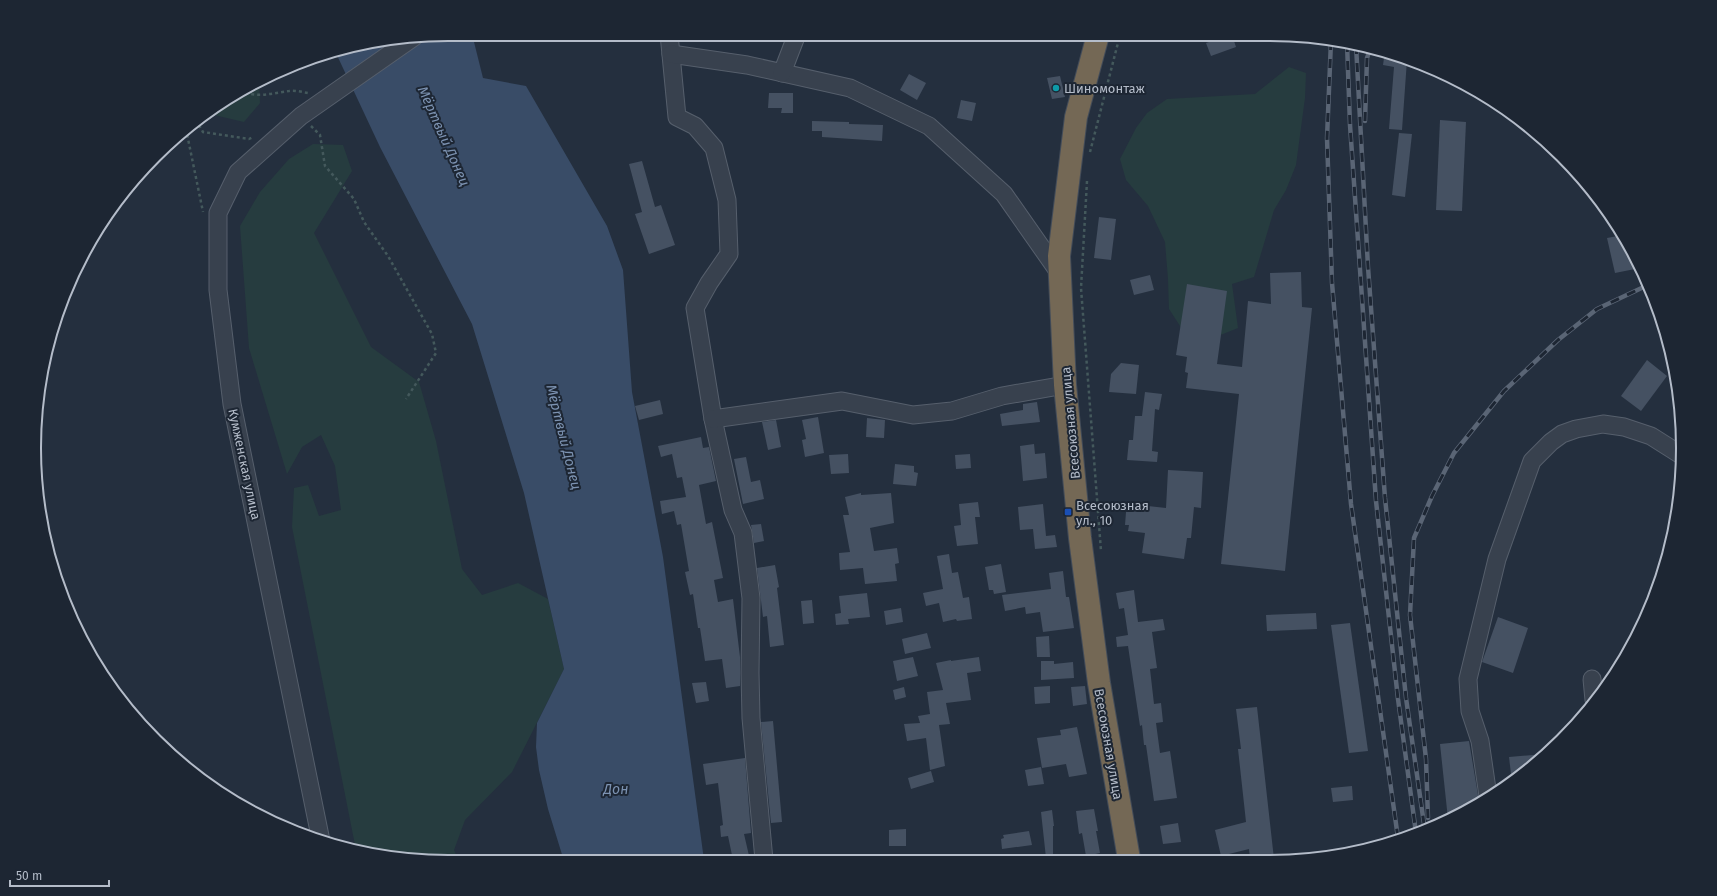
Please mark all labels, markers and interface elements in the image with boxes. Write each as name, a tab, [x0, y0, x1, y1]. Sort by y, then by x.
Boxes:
place label: Шиномонтаж	[1064, 81, 1146, 96]
marker: Шиномонтаж	[1051, 83, 1061, 93]
water label: Мёртвый Донец	[414, 84, 473, 189]
street label: Всесоюзная улица	[1058, 366, 1083, 480]
water label: Мёртвый Донец	[542, 383, 585, 491]
street label: Кумженская улица	[225, 407, 264, 521]
place label: Всесоюзная ул., 10	[1076, 498, 1149, 528]
marker: Всесоюзная ул., 10	[1063, 507, 1073, 517]
street label: Всесоюзная улица	[1091, 687, 1126, 801]
water label: Дон	[603, 781, 628, 798]
scale bar	[10, 862, 109, 888]
text: 50 m	[16, 869, 42, 883]

